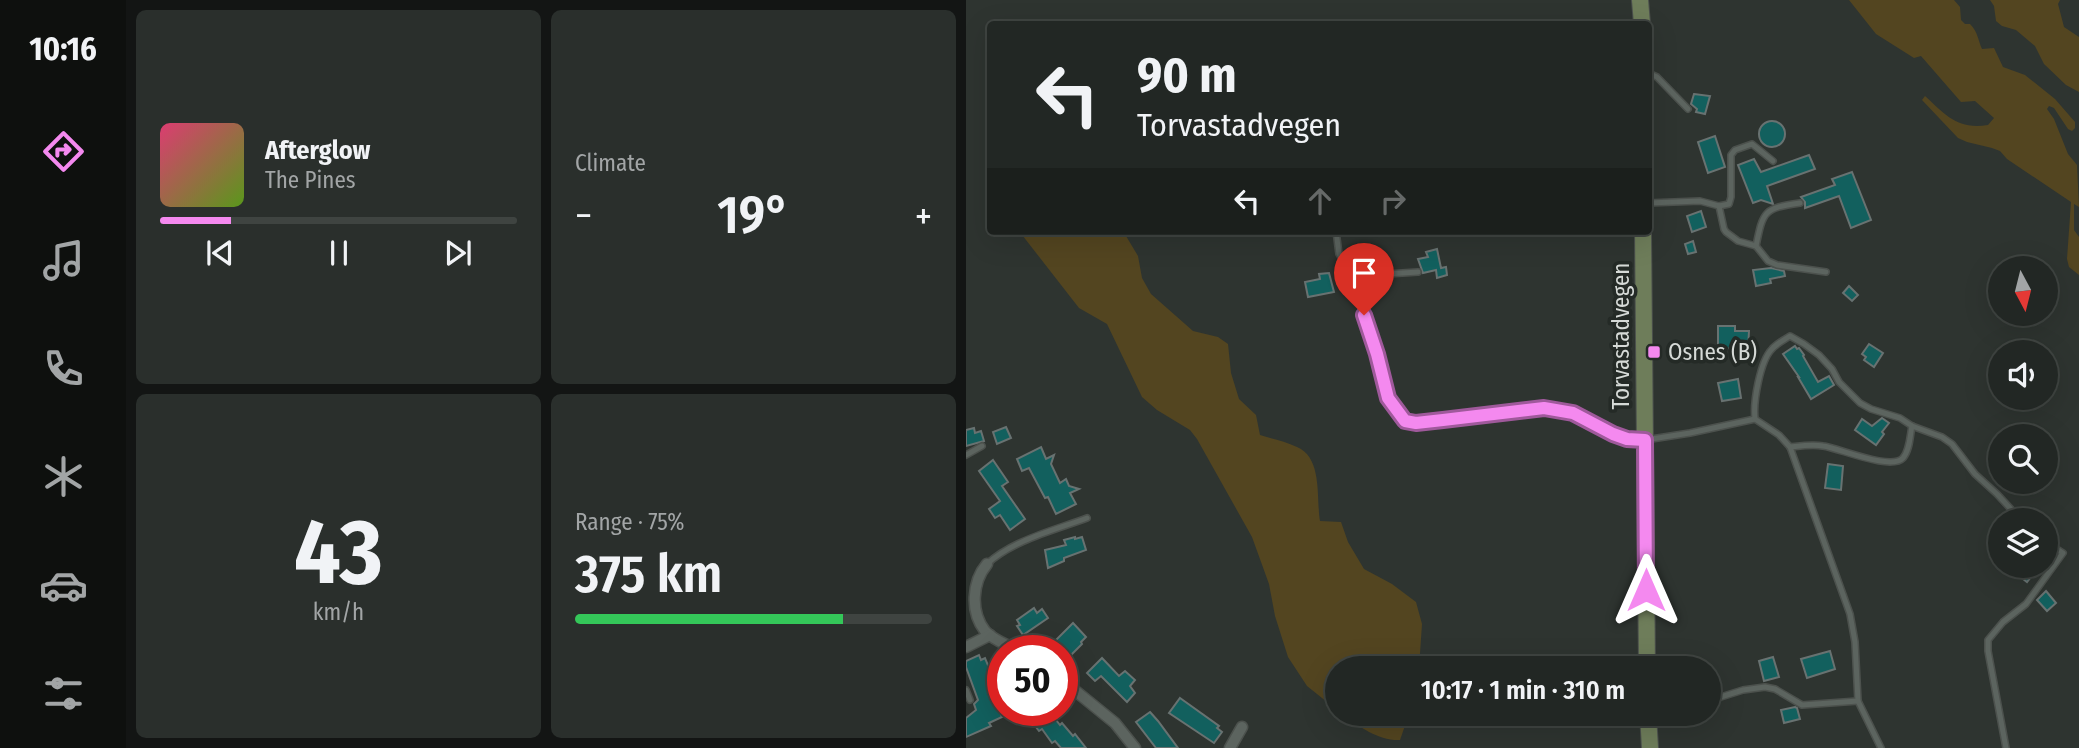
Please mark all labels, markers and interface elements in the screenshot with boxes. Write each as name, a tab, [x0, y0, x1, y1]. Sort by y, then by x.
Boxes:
text: 10:16	[29, 30, 97, 68]
text: 90 m	[1137, 46, 1237, 105]
icon: left	[1022, 49, 1113, 140]
text: Torvastadvegen	[1137, 106, 1341, 144]
icon: directions	[39, 127, 88, 176]
text: Afterglow	[265, 135, 370, 166]
text: Climate	[575, 149, 646, 177]
text: The Pines	[265, 166, 356, 194]
icon: left	[1228, 182, 1266, 220]
icon: ahead	[1301, 182, 1339, 220]
icon: right	[1374, 182, 1412, 220]
text: 19°	[717, 184, 790, 247]
text: −	[575, 193, 592, 239]
text: +	[915, 193, 932, 239]
icon: previous	[201, 234, 239, 272]
icon: pause	[320, 234, 358, 272]
icon: next	[439, 234, 477, 272]
icon: music	[39, 236, 88, 285]
pin	[1334, 243, 1394, 315]
icon: arrive	[1345, 254, 1383, 292]
north arrow	[1988, 256, 2058, 326]
map controls	[1988, 256, 2058, 578]
street label: Torvastadvegen	[1607, 263, 1635, 409]
place label: Osnes (B)	[1668, 338, 1757, 366]
button: sound	[1988, 340, 2058, 410]
icon: phone	[39, 344, 88, 393]
marker: Osnes (B)	[1646, 344, 1662, 360]
button: search	[1988, 424, 2058, 494]
icon: climate	[39, 452, 88, 501]
text: 43	[294, 498, 383, 607]
text: Range · 75%	[575, 508, 684, 536]
button: layers	[1988, 508, 2058, 578]
text: 375 km	[575, 543, 722, 606]
position arrow	[1609, 553, 1683, 627]
icon: car	[39, 561, 88, 610]
text: km/h	[313, 598, 364, 626]
speed limit sign: 50	[987, 635, 1078, 726]
icon: filters	[39, 669, 88, 718]
text: 10:17 · 1 min · 310 m	[1421, 675, 1625, 706]

